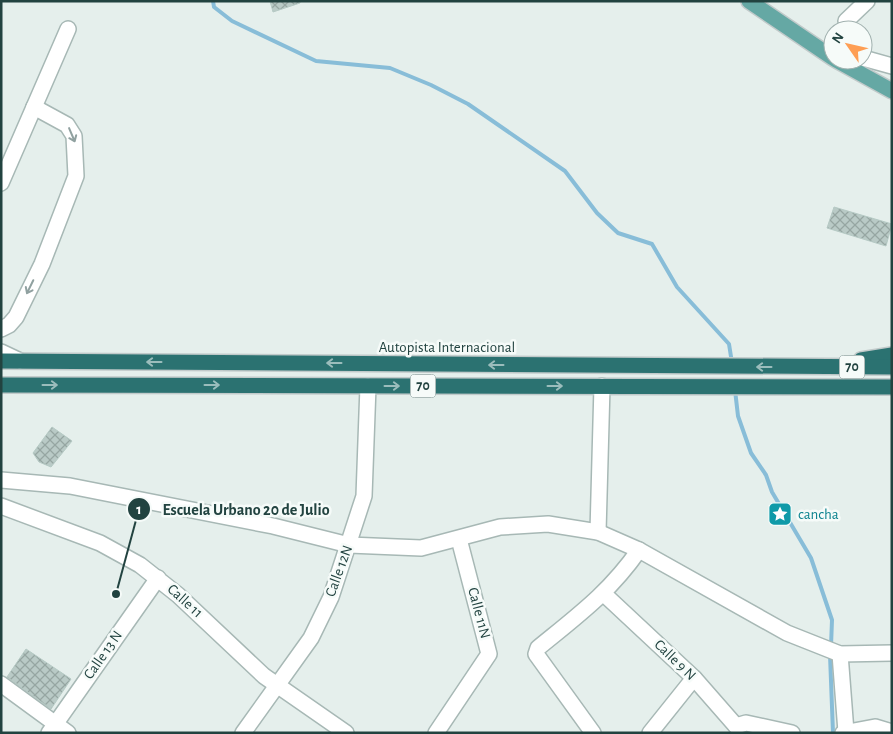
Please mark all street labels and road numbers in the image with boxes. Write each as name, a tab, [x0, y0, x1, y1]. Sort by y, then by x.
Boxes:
street label: Autopista Internacional	[379, 340, 515, 355]
road number: 70	[840, 356, 864, 378]
road number: 70	[410, 374, 436, 398]
street label: Calle 12N	[323, 543, 355, 599]
street label: Calle 11	[164, 581, 206, 621]
street label: Calle 11N	[465, 586, 493, 640]
street label: Calle 13 N	[81, 628, 125, 682]
street label: Calle 9 N	[651, 637, 699, 683]

